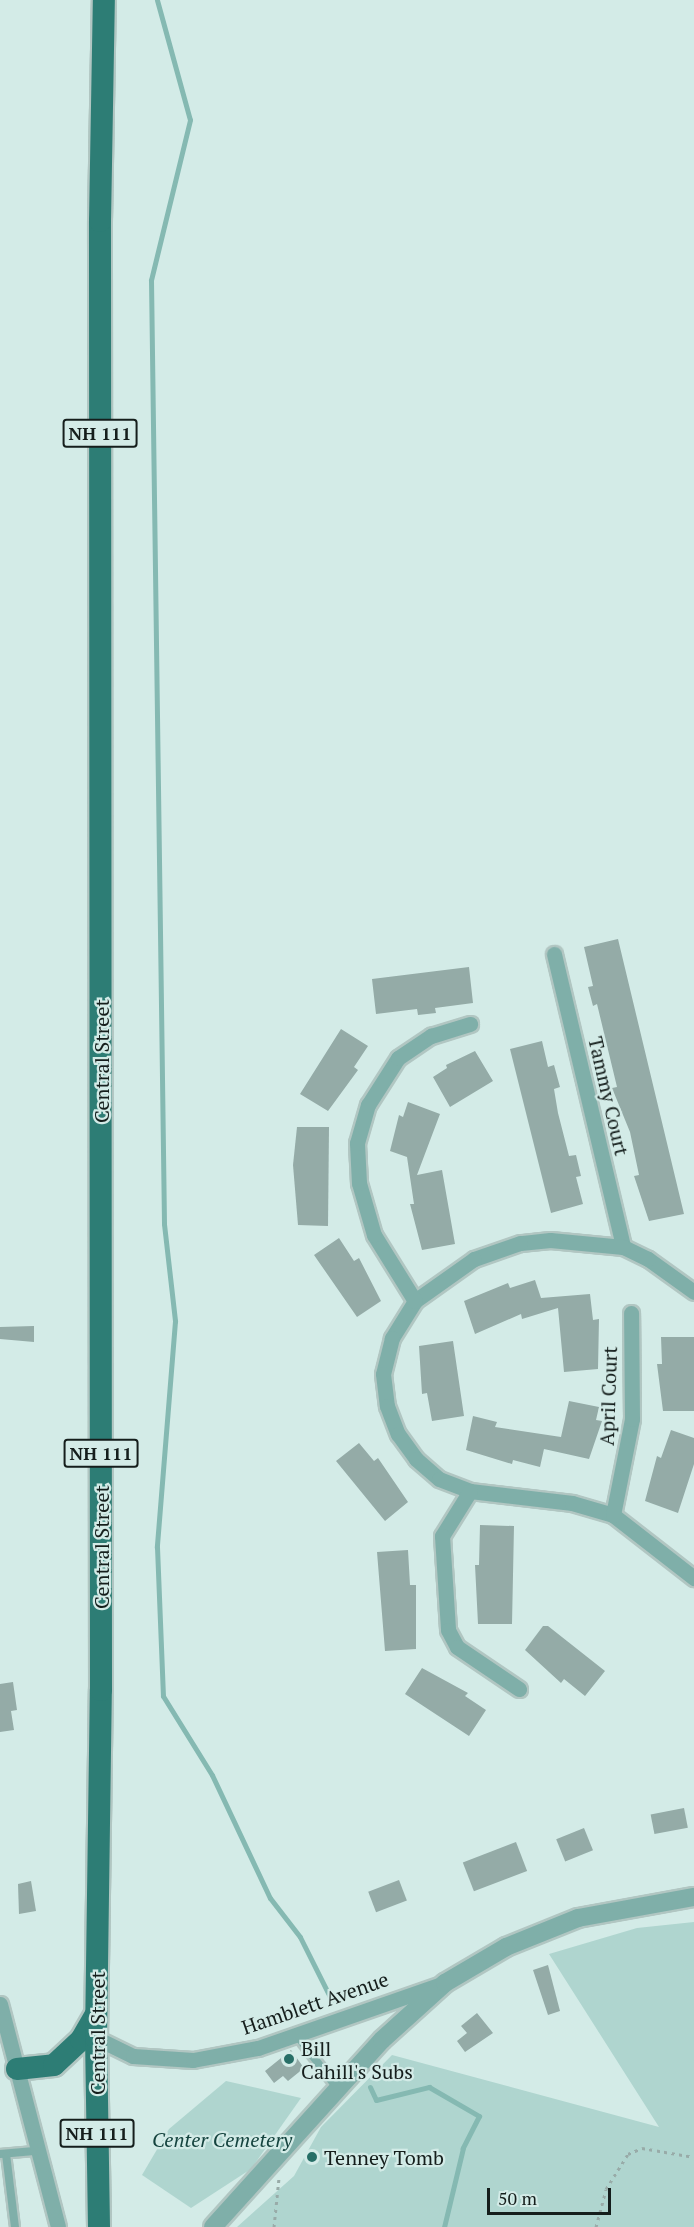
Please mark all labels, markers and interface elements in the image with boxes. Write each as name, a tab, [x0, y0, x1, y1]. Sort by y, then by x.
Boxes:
road number: NH 111	[63, 418, 138, 448]
street label: Central Street	[89, 999, 113, 1123]
street label: Tammy Court	[584, 1034, 634, 1158]
street label: April Court	[594, 1346, 622, 1446]
road number: NH 111	[63, 1438, 138, 1468]
street label: Central Street	[89, 1485, 113, 1609]
street label: Hamblett Avenue	[238, 1967, 392, 2039]
street label: Central Street	[85, 1971, 109, 2095]
place label: Bill Cahill's Subs	[301, 2036, 413, 2083]
marker: Bill Cahill's Subs	[282, 2052, 296, 2066]
road number: NH 111	[60, 2118, 134, 2148]
park label: Center Cemetery	[152, 2127, 292, 2151]
place label: Tenney Tomb	[324, 2145, 444, 2169]
marker: Tenney Tomb	[305, 2150, 319, 2164]
scale bar	[490, 2176, 614, 2214]
text: 50 m	[498, 2186, 537, 2210]

